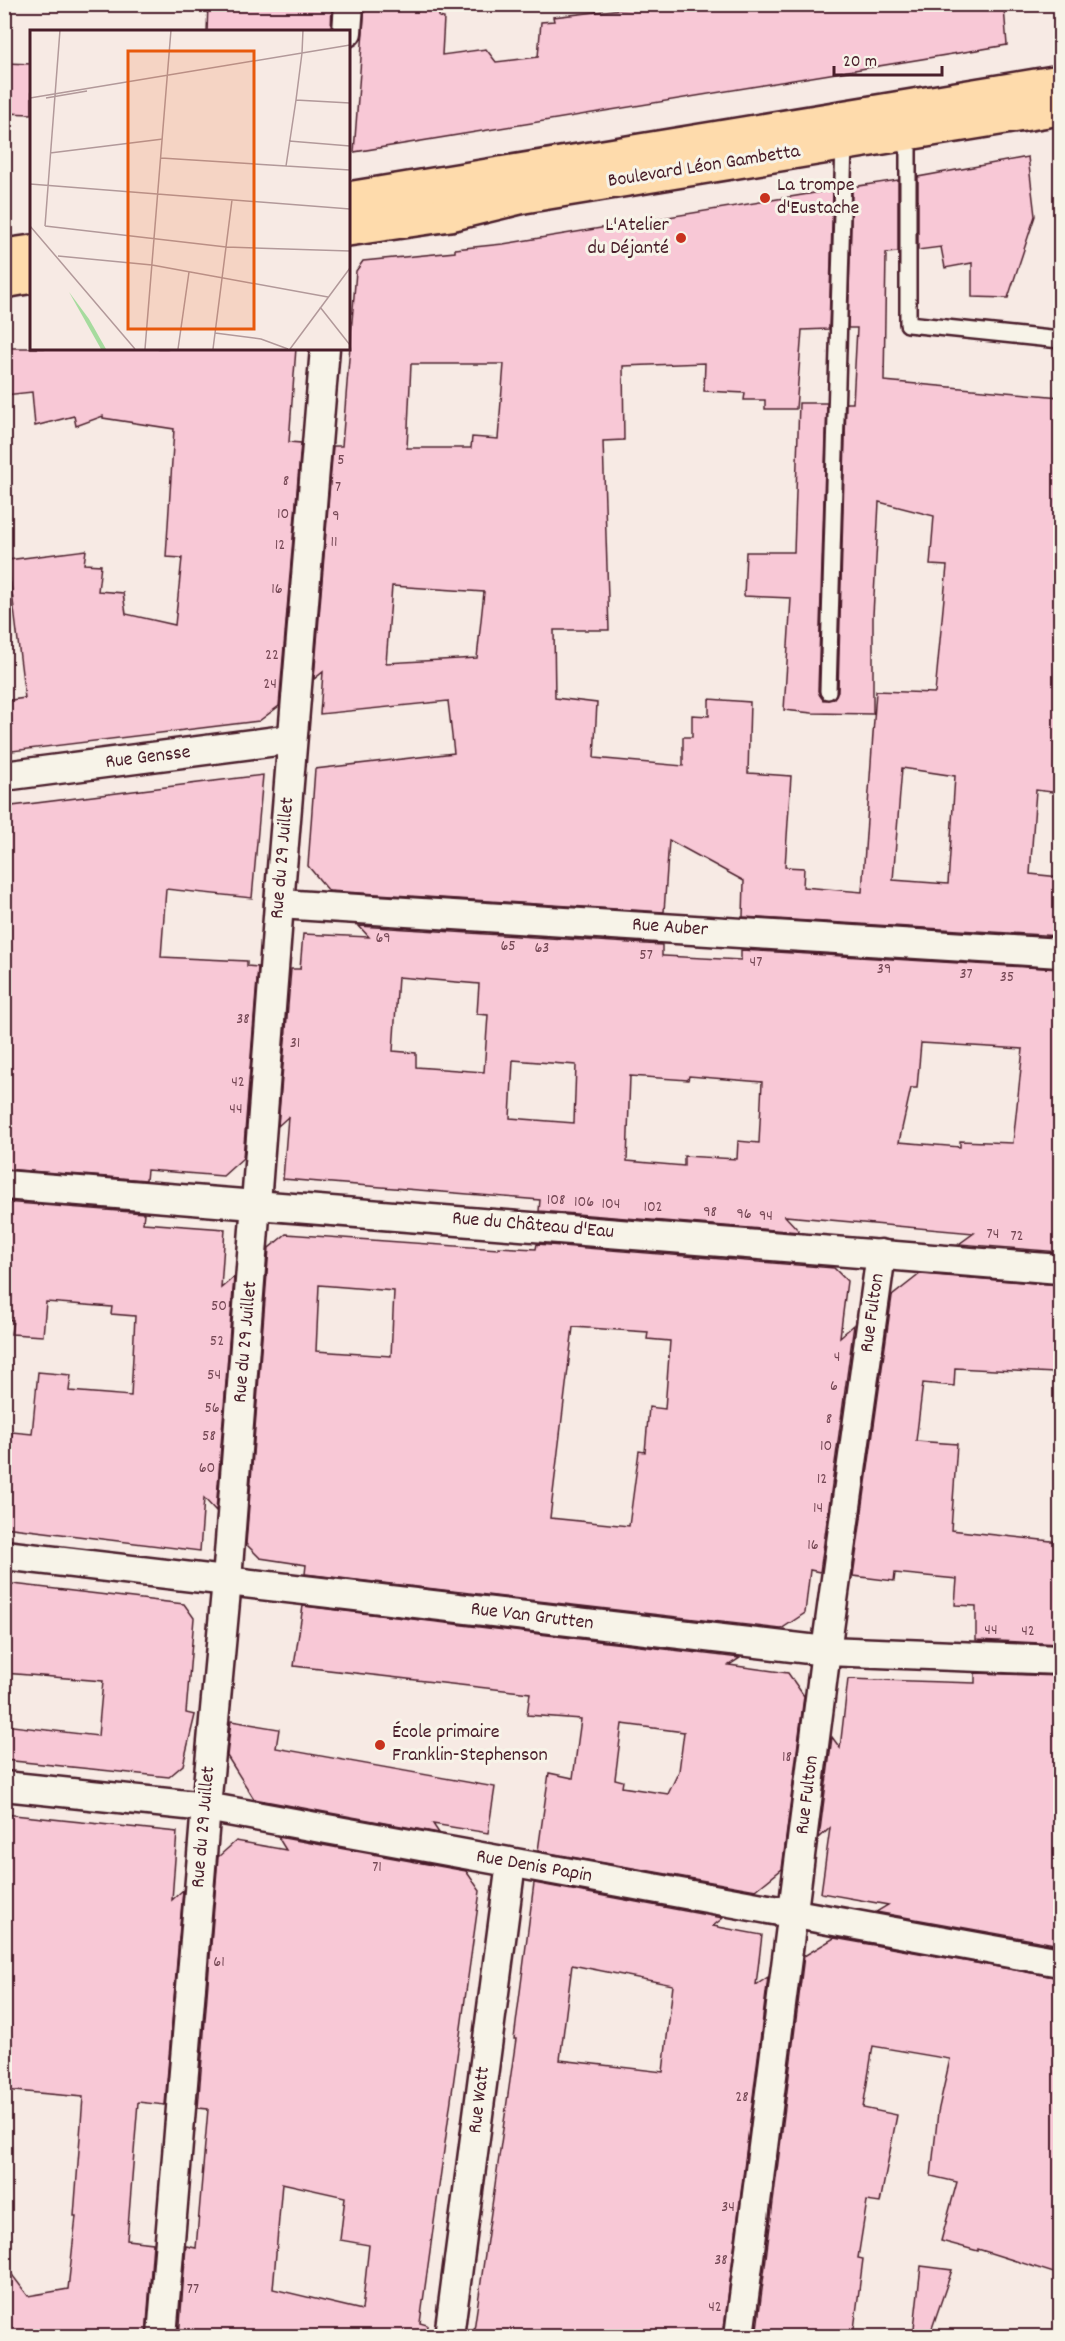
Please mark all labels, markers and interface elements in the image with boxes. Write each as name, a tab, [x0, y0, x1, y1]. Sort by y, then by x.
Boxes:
inset map	[30, 30, 350, 350]
scale bar	[834, 39, 942, 77]
text: 20 m	[843, 50, 877, 75]
street label: Boulevard Léon Gambetta	[606, 138, 803, 196]
place label: La trompe d'Eustache	[777, 172, 859, 223]
marker: La trompe d'Eustache	[758, 191, 772, 205]
place label: L'Atelier du Déjanté	[588, 212, 670, 263]
marker: L'Atelier du Déjanté	[674, 231, 688, 245]
house number: 5	[337, 449, 345, 472]
house number: 8	[283, 470, 289, 493]
house number: 7	[335, 476, 341, 499]
house number: 10	[277, 503, 289, 526]
house number: 9	[332, 505, 340, 528]
house number: 11	[330, 531, 338, 554]
house number: 12	[275, 534, 285, 557]
house number: 16	[271, 578, 283, 601]
house number: 22	[265, 644, 279, 667]
house number: 24	[263, 673, 277, 696]
street label: Rue Gensse	[104, 739, 192, 777]
street label: Rue du 29 Juillet	[264, 796, 302, 920]
street label: Rue Auber	[631, 911, 710, 945]
house number: 69	[375, 927, 391, 950]
house number: 65	[500, 935, 516, 958]
house number: 63	[535, 937, 549, 960]
house number: 57	[639, 944, 653, 967]
house number: 47	[750, 951, 762, 974]
house number: 39	[877, 958, 891, 981]
house number: 37	[959, 963, 973, 986]
house number: 35	[1000, 966, 1014, 989]
house number: 38	[236, 1008, 250, 1031]
house number: 31	[290, 1032, 300, 1055]
house number: 42	[231, 1071, 245, 1094]
house number: 44	[229, 1098, 243, 1121]
house number: 108	[547, 1189, 565, 1212]
house number: 106	[574, 1191, 594, 1214]
house number: 104	[602, 1193, 620, 1216]
house number: 102	[643, 1196, 663, 1219]
house number: 98	[703, 1201, 717, 1224]
house number: 96	[736, 1203, 752, 1226]
street label: Rue du Château d'Eau	[451, 1205, 615, 1247]
house number: 94	[759, 1205, 773, 1228]
house number: 74	[987, 1223, 999, 1246]
house number: 72	[1010, 1225, 1024, 1248]
street label: Rue Fulton	[854, 1272, 892, 1354]
street label: Rue du 29 Juillet	[227, 1280, 265, 1404]
house number: 50	[211, 1295, 227, 1318]
house number: 52	[210, 1330, 224, 1353]
house number: 4	[834, 1346, 840, 1369]
house number: 54	[207, 1364, 221, 1387]
house number: 6	[830, 1375, 838, 1398]
house number: 56	[204, 1397, 220, 1420]
house number: 8	[826, 1408, 832, 1431]
house number: 58	[202, 1425, 216, 1448]
house number: 10	[820, 1435, 832, 1458]
house number: 60	[199, 1457, 215, 1480]
house number: 12	[817, 1468, 827, 1491]
house number: 14	[813, 1497, 823, 1520]
house number: 16	[807, 1534, 819, 1557]
street label: Rue Van Grutten	[469, 1596, 595, 1638]
house number: 44	[984, 1619, 998, 1642]
house number: 42	[1021, 1620, 1035, 1643]
place label: École primaire Franklin-Stephenson	[392, 1719, 548, 1770]
marker: École primaire Franklin-Stephenson	[373, 1738, 387, 1752]
house number: 18	[782, 1746, 792, 1769]
street label: Rue Fulton	[789, 1754, 827, 1836]
street label: Rue du 29 Juillet	[185, 1765, 223, 1889]
street label: Rue Denis Papin	[474, 1843, 594, 1891]
house number: 71	[372, 1856, 382, 1879]
house number: 61	[213, 1951, 225, 1974]
street label: Rue Watt	[462, 2065, 498, 2135]
house number: 28	[735, 2086, 749, 2109]
house number: 34	[721, 2196, 735, 2219]
house number: 38	[714, 2249, 728, 2272]
house number: 77	[187, 2278, 199, 2301]
house number: 42	[708, 2296, 722, 2319]

